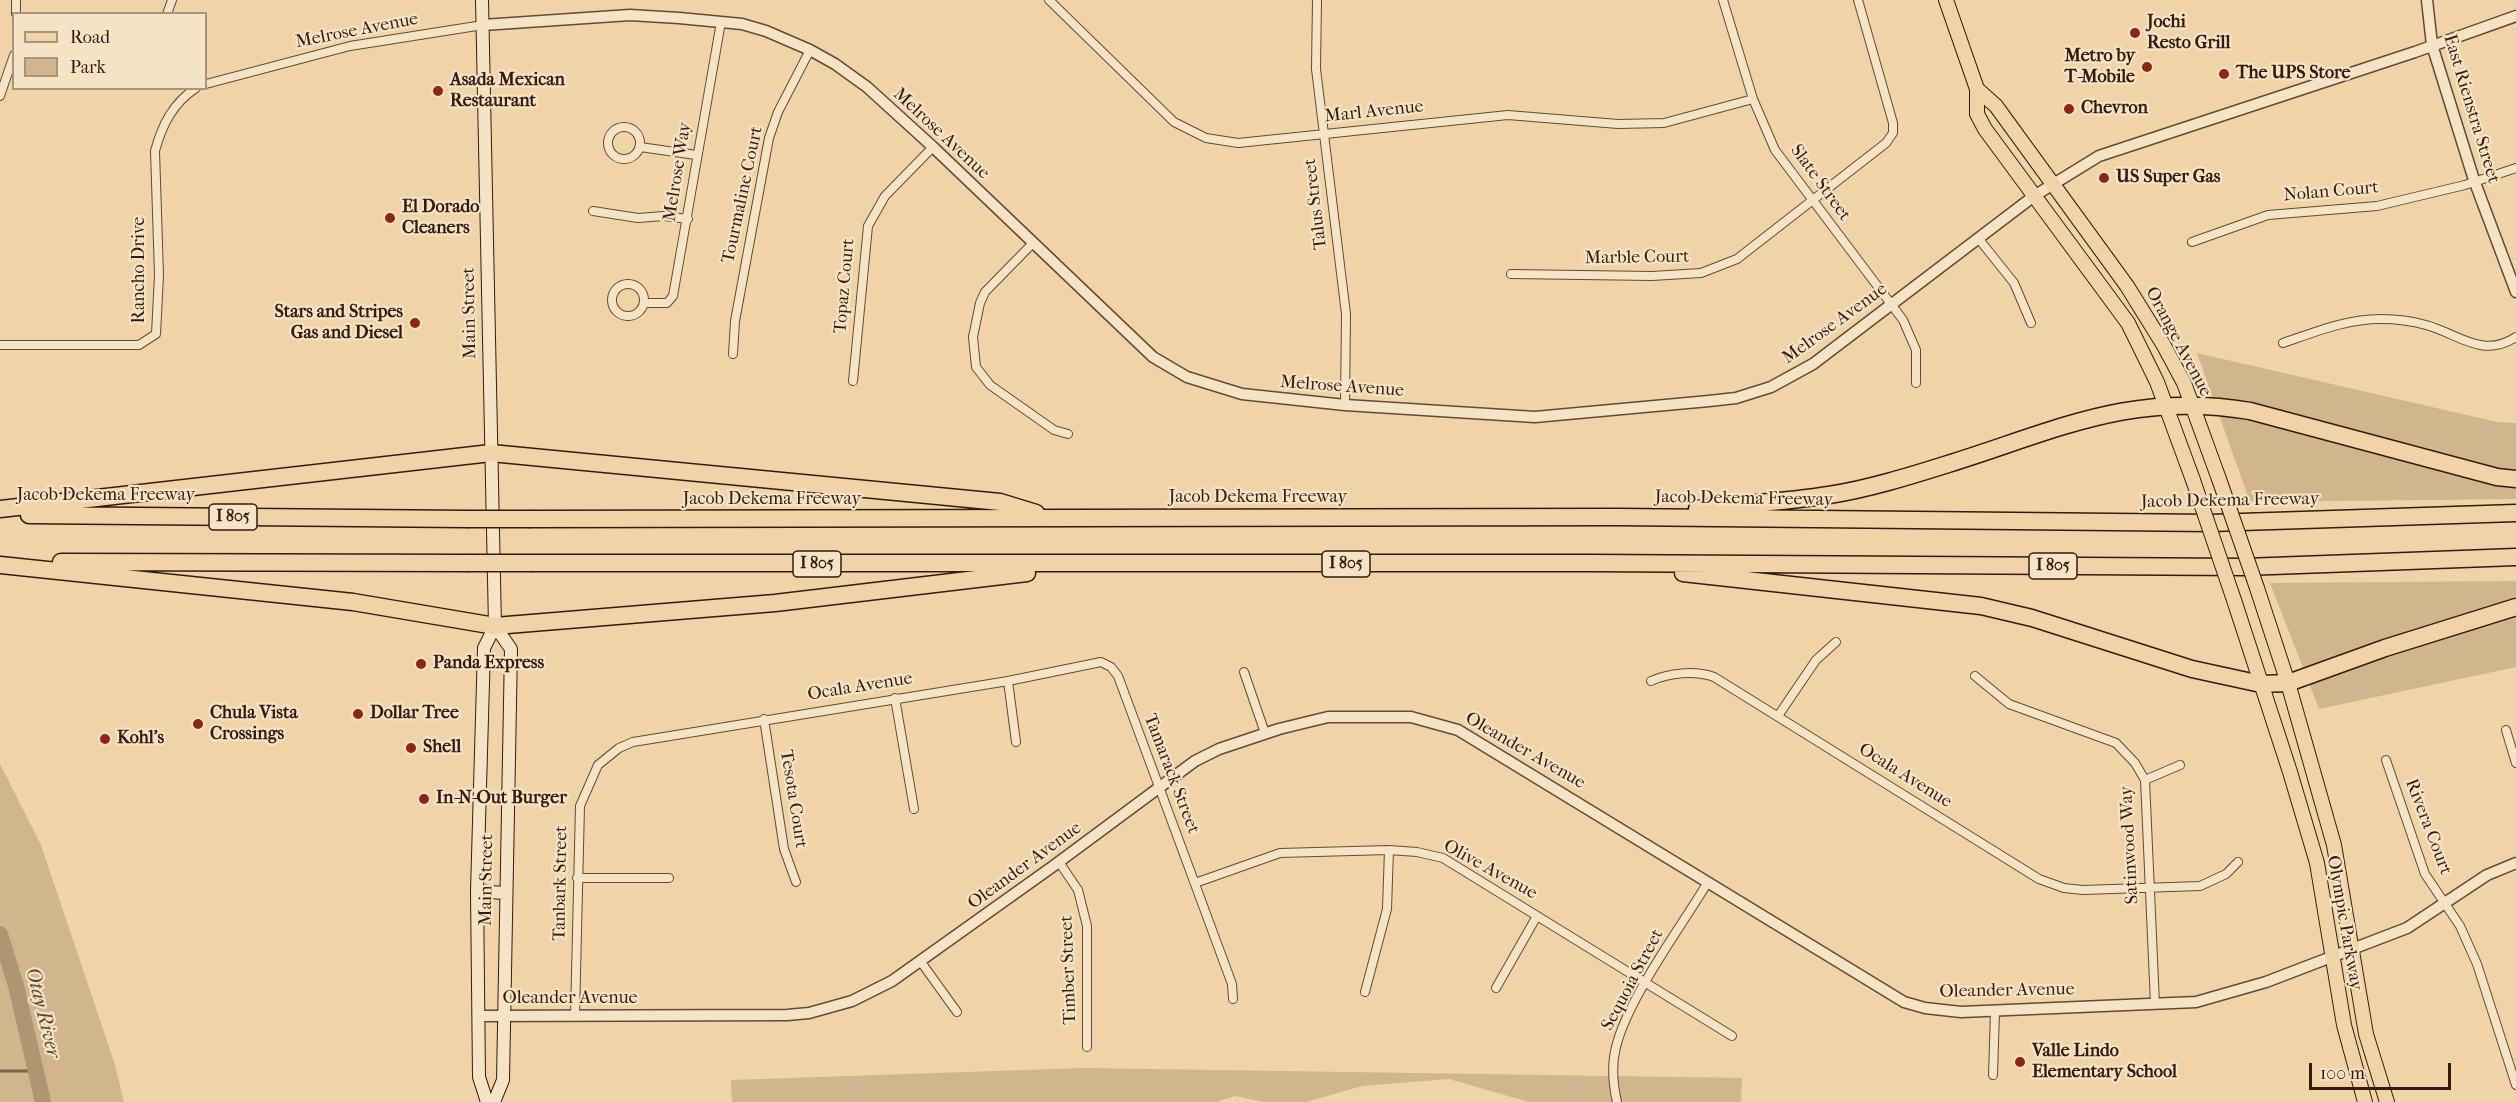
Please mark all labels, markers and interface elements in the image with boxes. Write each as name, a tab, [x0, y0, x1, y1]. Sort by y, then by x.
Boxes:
street label: Melrose Avenue	[294, 9, 420, 53]
legend	[12, 12, 207, 90]
place label: Jochi Resto Grill	[2147, 12, 2230, 54]
marker: Jochi Resto Grill	[2128, 26, 2142, 40]
text: Road	[70, 27, 110, 48]
street label: East Rienstra Street	[2438, 32, 2504, 186]
place label: Metro by T-Mobile	[2064, 46, 2135, 88]
text: Park	[70, 57, 106, 78]
marker: Metro by T-Mobile	[2140, 60, 2154, 74]
place label: The UPS Store	[2236, 63, 2350, 85]
marker: The UPS Store	[2217, 67, 2231, 81]
place label: Asada Mexican Restaurant	[450, 70, 565, 112]
marker: Asada Mexican Restaurant	[431, 84, 445, 98]
street label: Melrose Avenue	[888, 84, 994, 184]
street label: Marl Avenue	[1324, 96, 1424, 128]
place label: Chevron	[2081, 98, 2148, 120]
marker: Chevron	[2062, 102, 2076, 116]
street label: Melrose Way	[659, 121, 697, 223]
street label: Tourmaline Court	[718, 125, 768, 265]
street label: Slate Street	[1785, 141, 1855, 225]
street label: Talus Street	[1300, 157, 1332, 251]
place label: US Super Gas	[2116, 167, 2220, 189]
marker: US Super Gas	[2097, 171, 2111, 185]
street label: Nolan Court	[2283, 177, 2379, 207]
place label: El Dorado Cleaners	[402, 197, 479, 240]
marker: El Dorado Cleaners	[383, 211, 397, 225]
street label: Rancho Drive	[129, 217, 151, 323]
street label: Topaz Court	[830, 238, 860, 334]
street label: Marble Court	[1584, 246, 1690, 270]
street label: Main Street	[458, 267, 482, 359]
street label: Melrose Avenue	[1778, 279, 1892, 369]
street label: Orange Avenue	[2140, 283, 2216, 401]
place label: Stars and Stripes Gas and Diesel	[274, 302, 403, 344]
marker: Stars and Stripes Gas and Diesel	[408, 316, 422, 330]
street label: Melrose Avenue	[1279, 372, 1405, 402]
street label: Jacob Dekema Freeway	[17, 485, 195, 507]
street label: Jacob Dekema Freeway	[1169, 487, 1347, 509]
street label: Jacob Dekema Freeway	[1655, 487, 1833, 511]
street label: Jacob Dekema Freeway	[683, 489, 861, 511]
street label: Jacob Dekema Freeway	[2141, 489, 2319, 513]
road number: I 805	[209, 504, 257, 530]
road number: I 805	[793, 551, 841, 577]
road number: I 805	[1322, 551, 1370, 577]
road number: I 805	[2029, 553, 2077, 579]
place label: Panda Express	[433, 653, 544, 675]
marker: Panda Express	[414, 657, 428, 671]
street label: Ocala Avenue	[806, 668, 914, 706]
place label: Chula Vista Crossings	[210, 703, 298, 746]
place label: Dollar Tree	[370, 703, 459, 725]
marker: Dollar Tree	[351, 707, 365, 721]
street label: Oleander Avenue	[1461, 708, 1589, 794]
street label: Tamarack Street	[1138, 711, 1204, 837]
marker: Chula Vista Crossings	[191, 717, 205, 731]
place label: Kohl's	[117, 728, 164, 750]
marker: Kohl's	[98, 732, 112, 746]
place label: Shell	[423, 737, 461, 759]
street label: Ocala Avenue	[1854, 739, 1956, 813]
marker: Shell	[404, 741, 418, 755]
street label: Tesota Court	[775, 748, 811, 850]
street label: Rivera Court	[2400, 776, 2456, 878]
street label: Satinwood Way	[2116, 785, 2144, 905]
place label: In-N-Out Burger	[436, 788, 567, 810]
marker: In-N-Out Burger	[417, 792, 431, 806]
street label: Oleander Avenue	[964, 818, 1086, 914]
street label: Tanbark Street	[549, 825, 573, 941]
street label: Main Street	[475, 834, 499, 926]
street label: Olive Avenue	[1439, 835, 1541, 905]
street label: Olympic Parkway	[2322, 854, 2366, 992]
street label: Timber Street	[1056, 915, 1082, 1025]
street label: Sequoia Street	[1597, 926, 1669, 1034]
water label: Otay River	[19, 965, 65, 1061]
street label: Oleander Avenue	[1939, 979, 2075, 1003]
street label: Oleander Avenue	[502, 988, 638, 1010]
place label: Valle Lindo Elementary School	[2032, 1041, 2177, 1084]
scale bar	[2312, 1051, 2454, 1089]
marker: Valle Lindo Elementary School	[2013, 1055, 2027, 1069]
text: 100 m	[2320, 1063, 2365, 1084]

